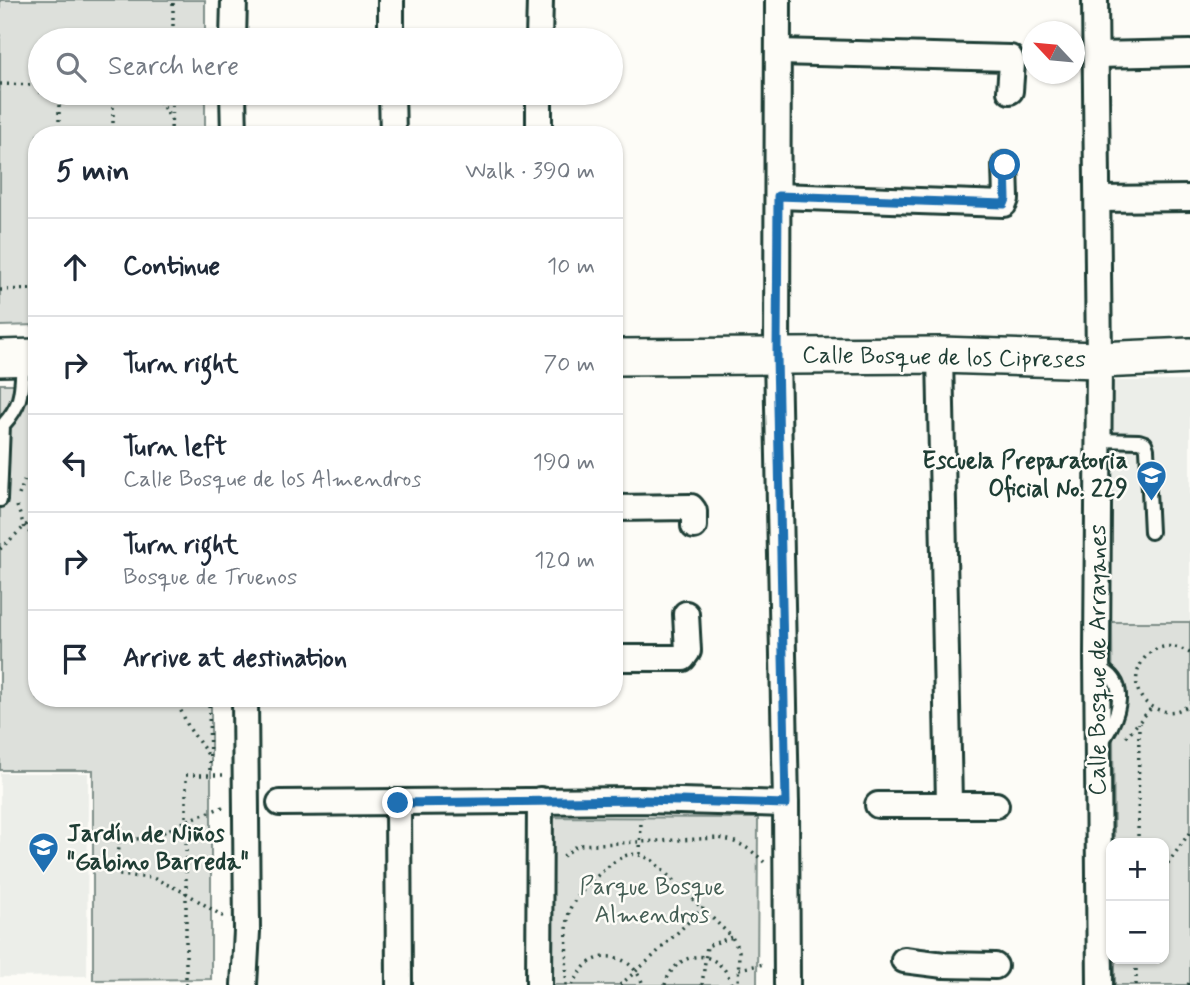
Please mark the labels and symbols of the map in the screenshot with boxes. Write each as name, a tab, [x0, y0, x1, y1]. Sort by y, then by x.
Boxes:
north arrow	[1022, 21, 1085, 84]
route start	[989, 149, 1020, 180]
street label: Calle Bosque de los Cipreses	[802, 340, 1086, 376]
place label: Escuela Preparatoria Oficial No. 229	[922, 446, 1128, 505]
school or university icon: Escuela Preparatoria Oficial No. 229	[1134, 458, 1168, 502]
street label: Calle Bosque de Arrayanes	[1083, 524, 1114, 796]
route end	[382, 787, 413, 818]
place label: Jardín de Niños "Gabino Barreda"	[67, 819, 249, 878]
school or university icon: Jardín de Niños "Gabino Barreda"	[27, 831, 61, 875]
park label: Parque Bosque Almendros	[579, 872, 725, 931]

